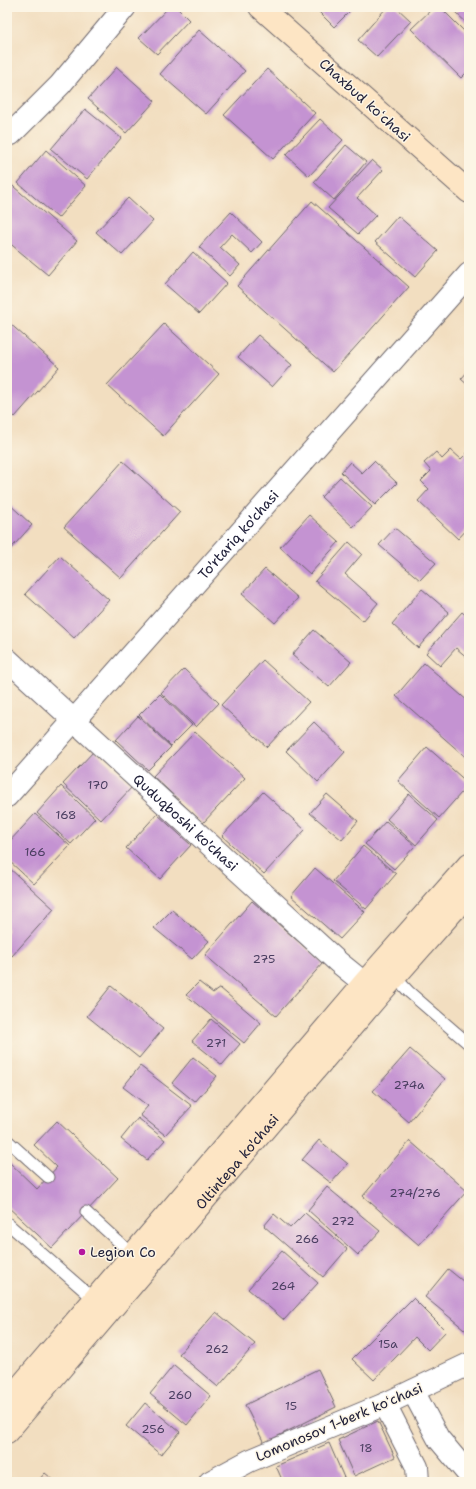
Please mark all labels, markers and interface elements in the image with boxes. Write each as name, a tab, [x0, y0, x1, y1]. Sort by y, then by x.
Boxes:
street label: Chaxbud koʻchasi	[316, 54, 414, 146]
street label: To'rtariq ko'chasi	[194, 486, 283, 583]
street label: Quduqboshi ko'chasi	[129, 770, 242, 875]
house number: 170	[88, 777, 108, 793]
house number: 168	[56, 807, 76, 823]
house number: 166	[24, 844, 46, 860]
house number: 275	[253, 951, 275, 967]
house number: 271	[206, 1035, 226, 1051]
house number: 274a	[393, 1077, 425, 1093]
street label: Oltintepa ko'chasi	[191, 1110, 283, 1213]
house number: 274/276	[389, 1185, 441, 1201]
house number: 272	[331, 1213, 355, 1229]
house number: 266	[295, 1231, 319, 1247]
place label: Legion Co	[90, 1243, 156, 1261]
marker: Legion Co	[77, 1247, 87, 1257]
house number: 264	[271, 1278, 295, 1294]
house number: 15a	[378, 1336, 398, 1352]
house number: 262	[205, 1341, 229, 1357]
street label: Lomonosov 1-berk koʻchasi	[253, 1379, 425, 1465]
house number: 260	[168, 1387, 192, 1403]
house number: 15	[285, 1398, 297, 1414]
house number: 256	[141, 1421, 165, 1437]
house number: 18	[359, 1440, 373, 1456]

